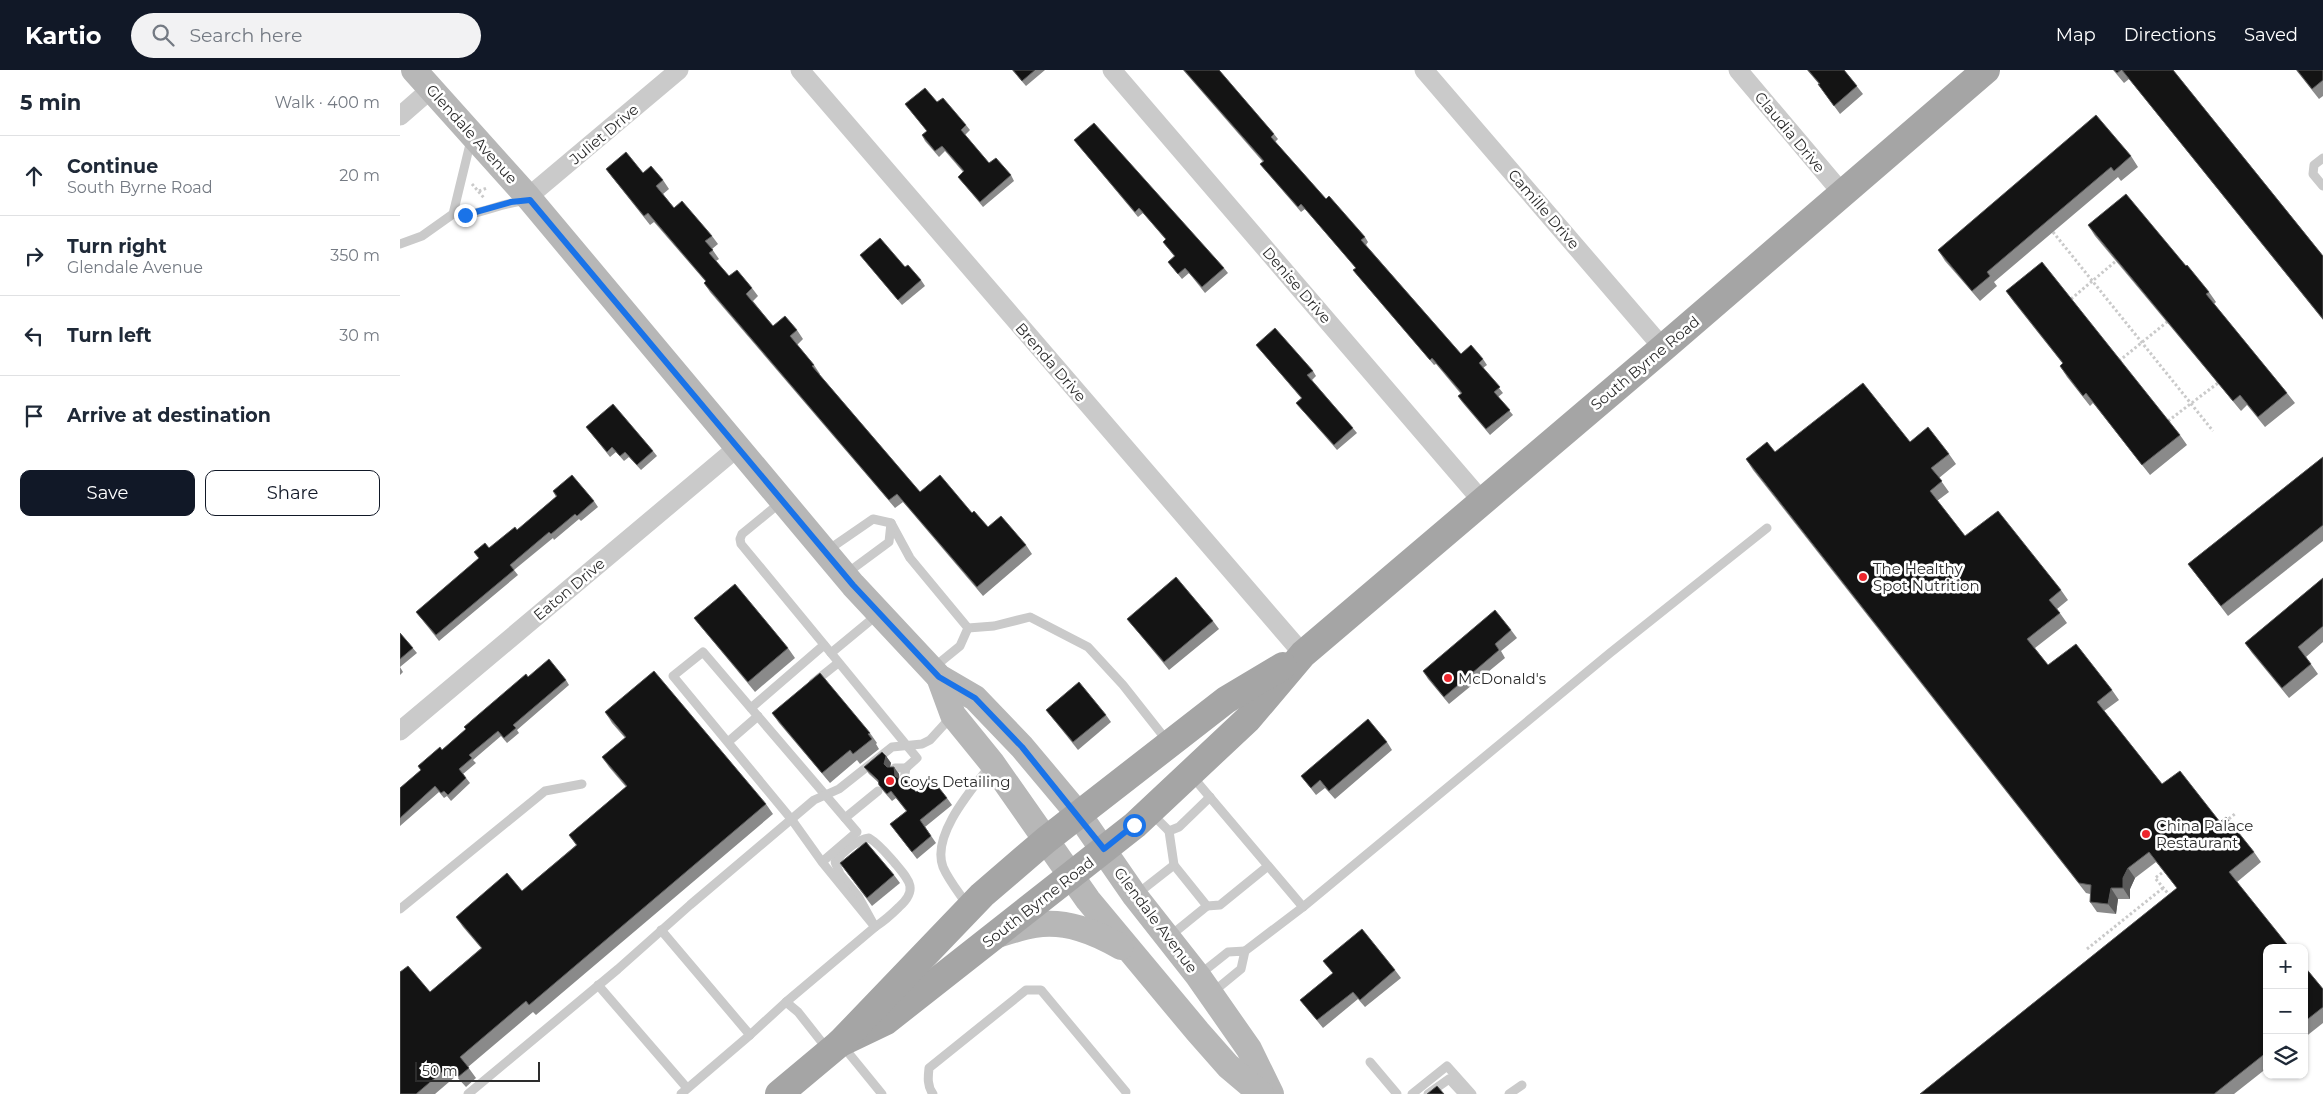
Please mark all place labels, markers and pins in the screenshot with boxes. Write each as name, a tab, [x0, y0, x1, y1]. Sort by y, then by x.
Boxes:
place label: The Healthy Spot Nutrition	[1873, 559, 1980, 595]
marker: The Healthy Spot Nutrition	[1857, 571, 1869, 583]
place label: McDonald's	[1458, 669, 1546, 688]
marker: McDonald's	[1442, 672, 1454, 684]
place label: Coy's Detailing	[900, 772, 1011, 791]
marker: Coy's Detailing	[884, 775, 896, 787]
place label: China Palace Restaurant	[2156, 816, 2253, 852]
marker: China Palace Restaurant	[2140, 828, 2152, 840]

